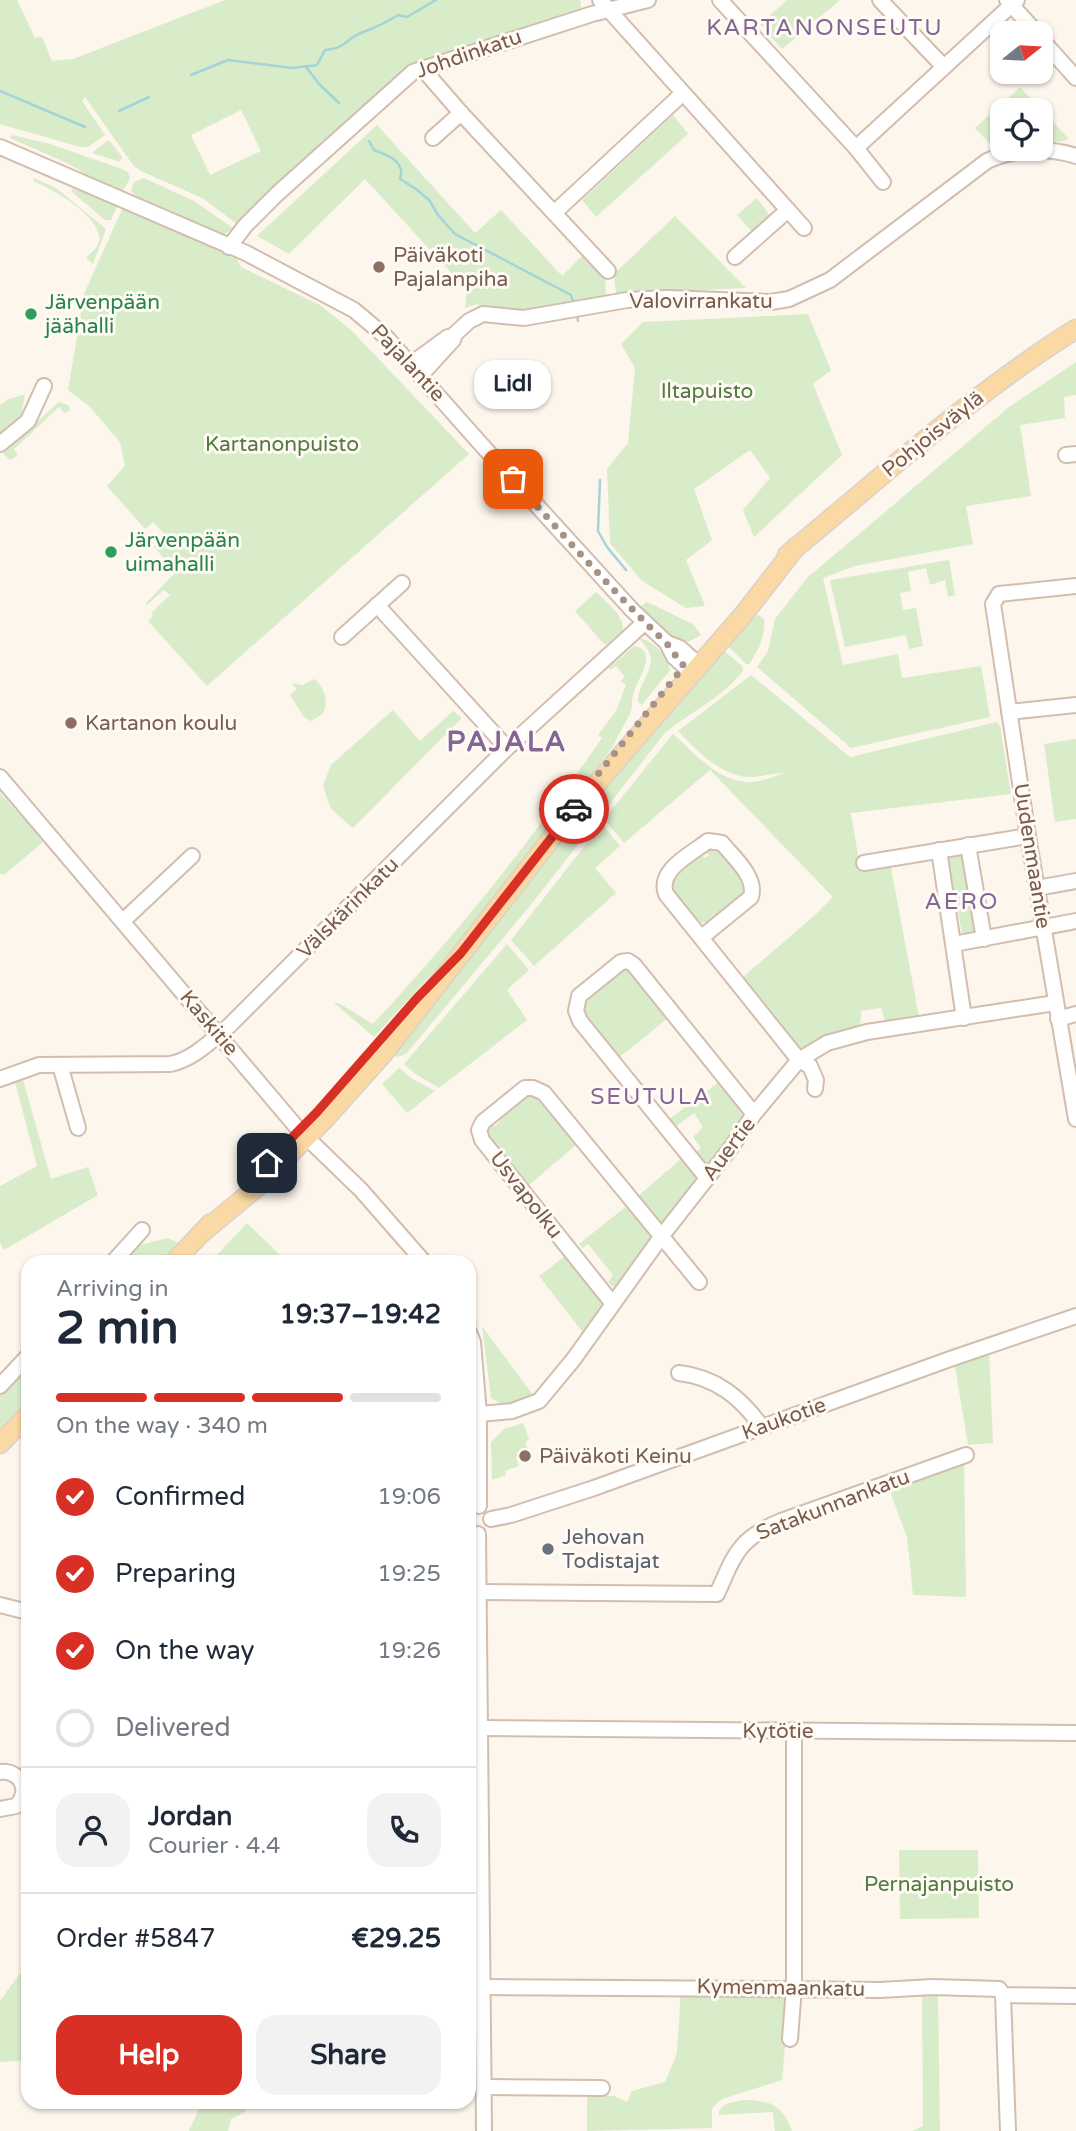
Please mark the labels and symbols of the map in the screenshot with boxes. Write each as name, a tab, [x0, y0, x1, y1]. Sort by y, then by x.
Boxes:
district label: KARTANONSEUTU	[706, 14, 944, 42]
north arrow	[990, 21, 1054, 84]
street label: Johdinkatu	[413, 24, 525, 84]
place label: Päiväkoti Pajalanpiha	[393, 243, 508, 292]
marker: Päiväkoti Pajalanpiha	[371, 259, 387, 275]
street label: Valovirrankatu	[629, 289, 773, 314]
place label: Järvenpään jäähalli	[44, 290, 160, 339]
marker: Järvenpään jäähalli	[23, 306, 39, 322]
street label: Pajalantie	[366, 319, 450, 407]
callout: Lidl	[475, 360, 552, 409]
park label: Iltapuisto	[661, 379, 753, 404]
street label: Pohjoisväylä	[877, 385, 989, 483]
park label: Kartanonpuisto	[205, 432, 359, 457]
pin	[483, 449, 543, 509]
place label: Järvenpään uimahalli	[125, 528, 240, 577]
marker: Järvenpään uimahalli	[103, 544, 119, 560]
place label: Kartanon koulu	[85, 711, 237, 736]
marker: Kartanon koulu	[63, 715, 79, 731]
district label: PAJALA	[447, 725, 567, 759]
courier	[539, 774, 609, 844]
street label: Uudenmaantie	[1008, 782, 1056, 931]
street label: Välskärinkatu	[292, 852, 404, 964]
district label: AERO	[925, 888, 999, 916]
street label: Kaskitie	[174, 985, 244, 1061]
district label: SEUTULA	[590, 1083, 712, 1111]
street label: Auertie	[697, 1112, 761, 1186]
pin	[237, 1133, 297, 1193]
street label: Usvapolku	[484, 1146, 568, 1244]
street label: Kaukotie	[739, 1392, 830, 1446]
place label: Päiväkoti Keinu	[539, 1444, 692, 1469]
marker: Päiväkoti Keinu	[517, 1448, 533, 1464]
street label: Satakunnankatu	[753, 1464, 913, 1546]
place label: Jehovan Todistajat	[562, 1525, 659, 1574]
marker: Jehovan Todistajat	[540, 1541, 556, 1557]
street label: Kytötie	[742, 1719, 814, 1744]
park label: Pernajanpuisto	[864, 1872, 1014, 1897]
street label: Kymenmaankatu	[697, 1974, 865, 2002]

